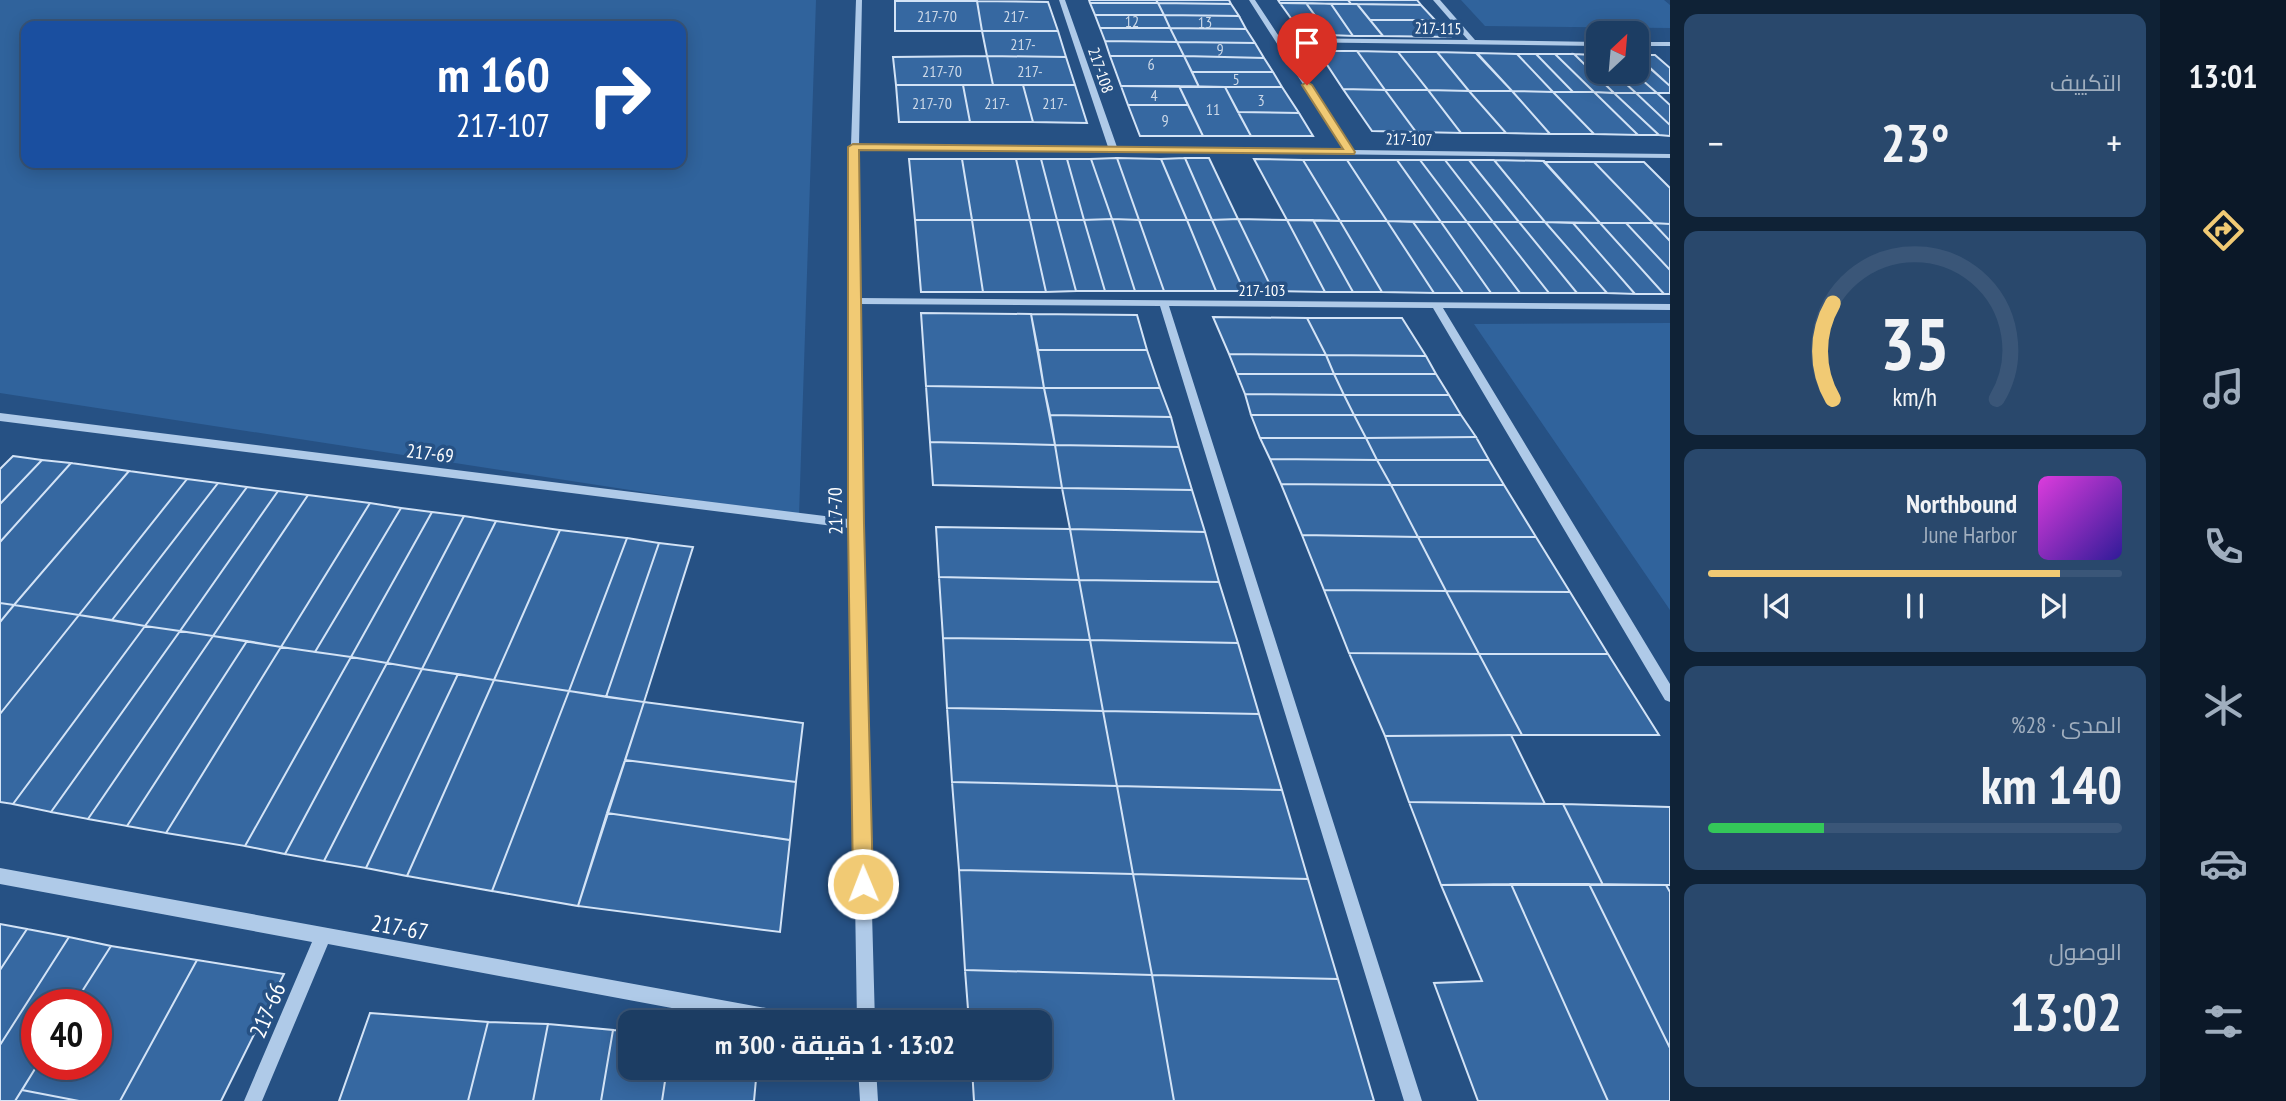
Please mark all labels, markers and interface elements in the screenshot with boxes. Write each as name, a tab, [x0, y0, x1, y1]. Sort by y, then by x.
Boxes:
house number: 217-70	[917, 6, 957, 26]
house number: 217-	[1003, 6, 1029, 26]
house number: 12	[1125, 11, 1139, 31]
house number: 13	[1198, 12, 1212, 32]
pin	[1277, 13, 1337, 85]
street label: 217-115	[1414, 18, 1462, 38]
north arrow	[1586, 21, 1648, 84]
map controls	[1586, 21, 1649, 84]
icon: arrive	[1288, 24, 1326, 62]
house number: 217-	[1010, 34, 1036, 54]
house number: 9	[1216, 39, 1224, 59]
text: 160 m	[437, 42, 550, 106]
street label: 217-108	[1084, 45, 1118, 95]
icon: right	[574, 49, 665, 140]
house number: 6	[1147, 54, 1155, 74]
text: 13:01	[2188, 55, 2258, 97]
house number: 217-70	[922, 61, 962, 81]
house number: 217-	[1017, 61, 1043, 81]
text: التكييف	[2050, 68, 2122, 97]
house number: 5	[1232, 69, 1240, 89]
house number: 4	[1150, 85, 1158, 105]
house number: 3	[1257, 90, 1265, 110]
house number: 217-70	[912, 93, 952, 113]
house number: 217-	[984, 93, 1010, 113]
house number: 217-	[1042, 93, 1068, 113]
house number: 11	[1206, 99, 1220, 119]
text: 217-107	[456, 104, 550, 146]
text: 23°	[1881, 109, 1949, 176]
house number: 9	[1161, 110, 1169, 130]
text: −	[1708, 118, 1724, 167]
text: +	[2106, 118, 2122, 167]
street label: 217-107	[1385, 129, 1433, 149]
icon: directions	[2199, 206, 2248, 255]
street label: 217-103	[1238, 280, 1286, 300]
text: 35	[1880, 296, 1950, 390]
icon: music	[2199, 364, 2248, 413]
text: km/h	[1893, 381, 1937, 413]
street label: 217-69	[405, 438, 455, 468]
street label: 217-70	[823, 487, 847, 535]
text: Northbound	[1906, 487, 2017, 520]
text: June Harbor	[1923, 520, 2017, 549]
icon: phone	[2199, 522, 2248, 571]
icon: previous	[1758, 587, 1796, 625]
icon: pause	[1896, 587, 1934, 625]
icon: next	[2034, 587, 2072, 625]
icon: climate	[2199, 681, 2248, 730]
text: المدى · 28%	[2011, 710, 2122, 739]
text: 140 km	[1981, 751, 2122, 818]
icon: car	[2199, 839, 2248, 888]
position arrow	[826, 847, 900, 921]
street label: 217-67	[369, 908, 431, 946]
text: الوصول	[2049, 937, 2122, 966]
street label: 217-66	[242, 978, 292, 1042]
text: 13:02	[2010, 978, 2122, 1045]
speed limit sign: 40	[21, 989, 112, 1080]
icon: filters	[2199, 997, 2248, 1046]
text: 13:02 · 1 دقيقة · 300 m	[715, 1028, 955, 1061]

